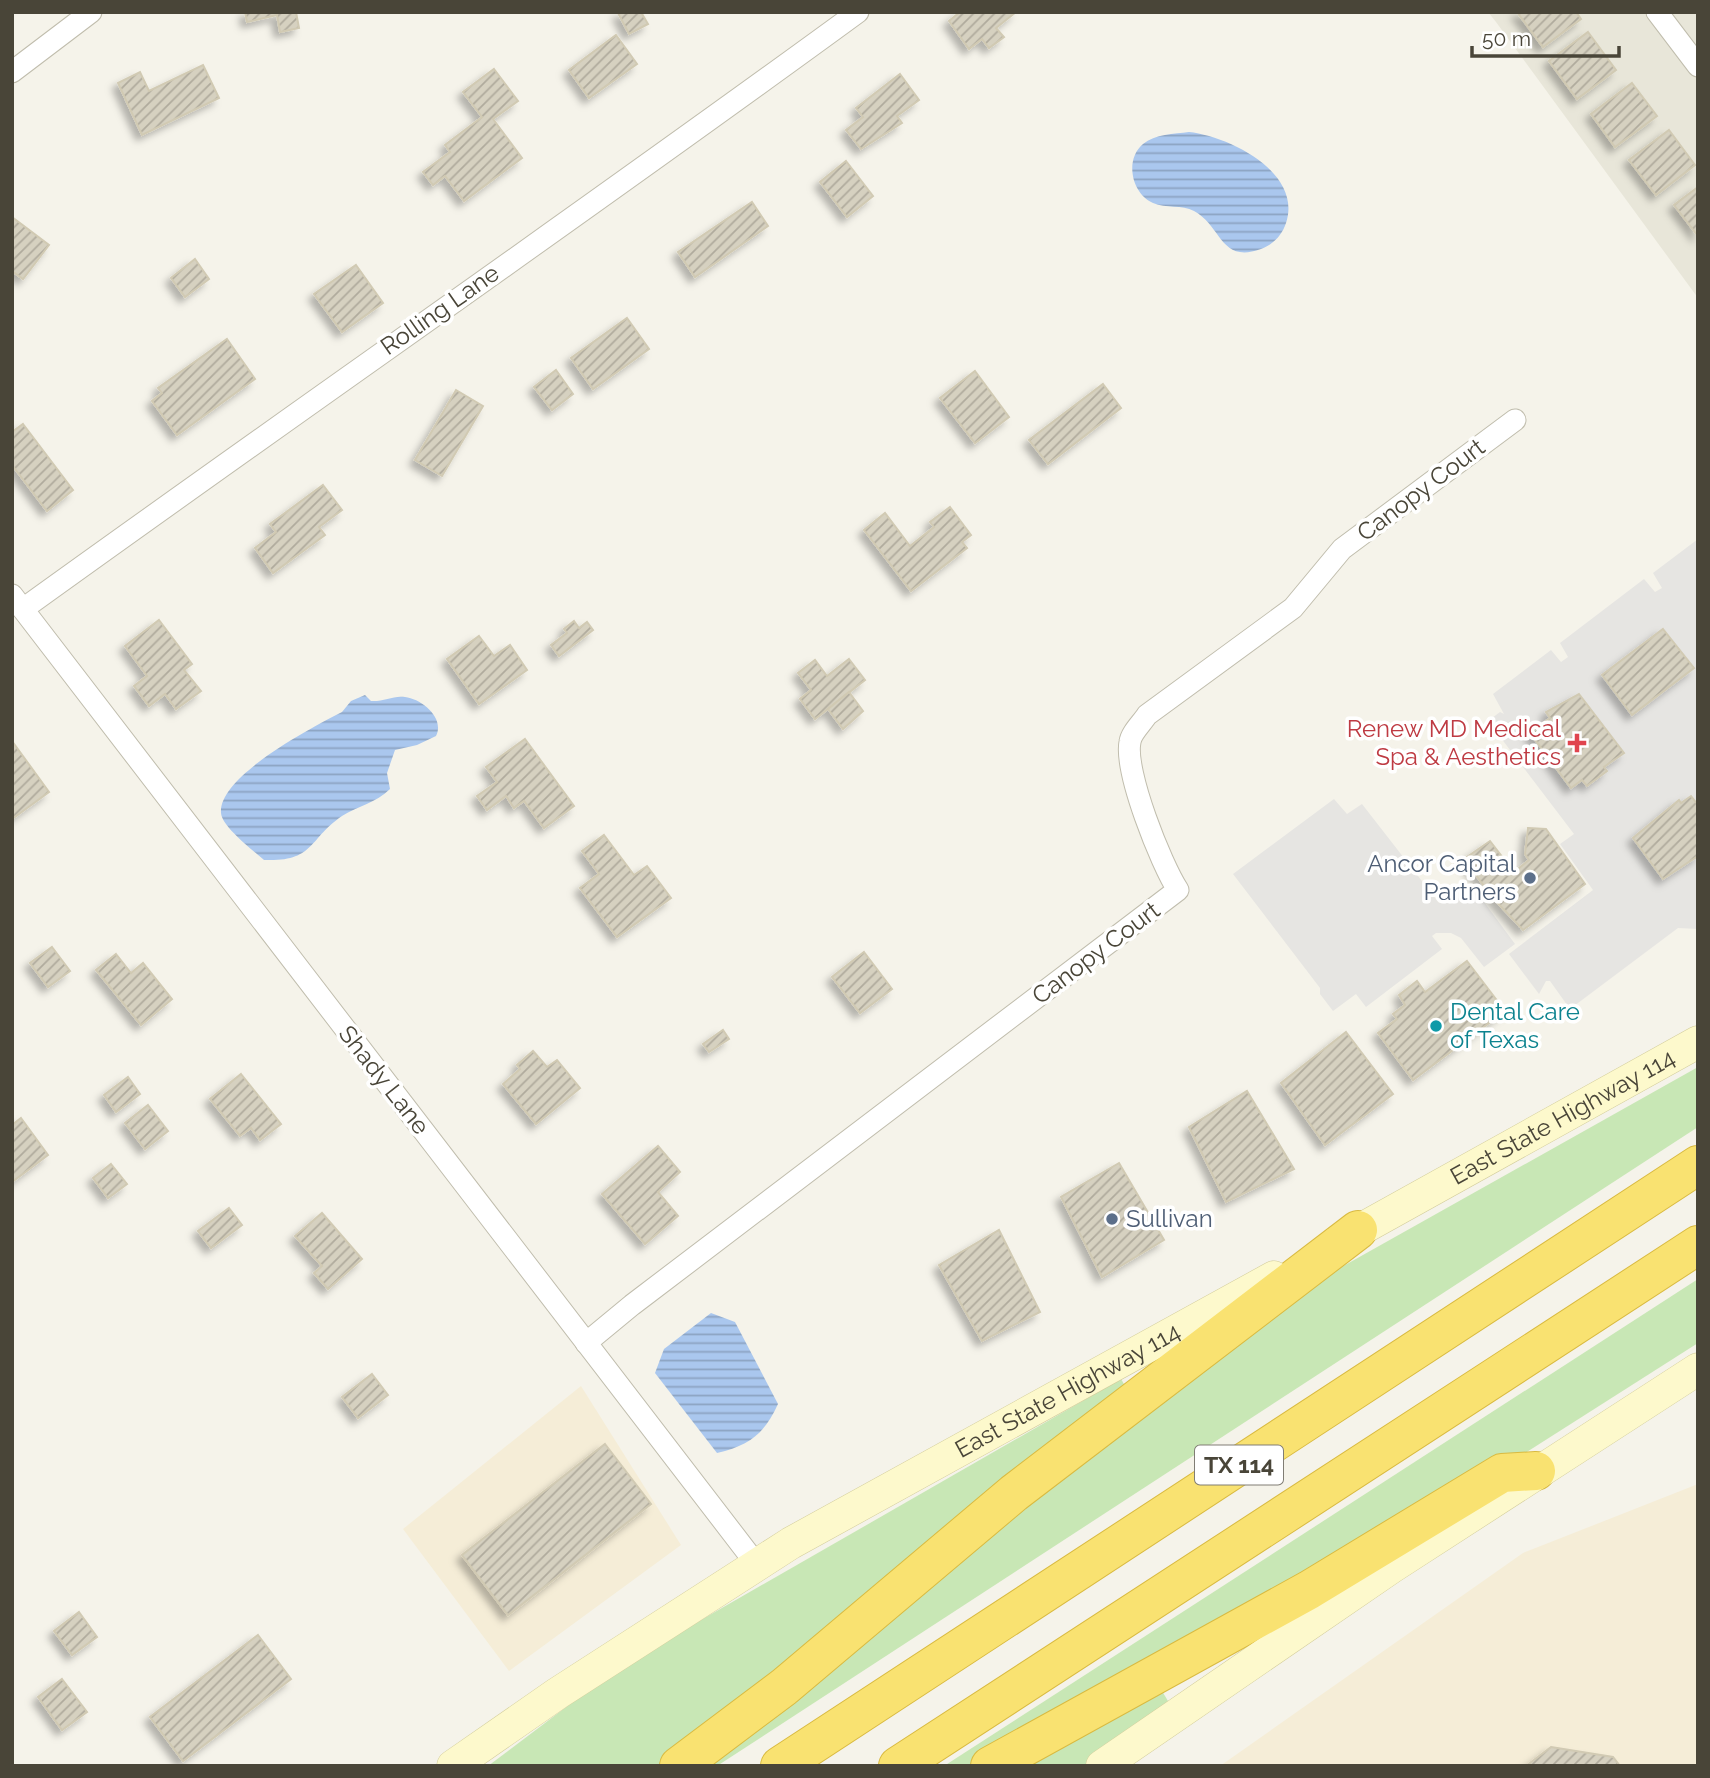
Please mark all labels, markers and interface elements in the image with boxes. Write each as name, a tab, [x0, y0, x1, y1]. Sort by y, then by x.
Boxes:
scale bar	[1472, 14, 1619, 58]
text: 50 m	[1482, 26, 1531, 51]
street label: Rolling Lane	[375, 258, 505, 361]
street label: Canopy Court	[1351, 432, 1490, 547]
place label: Renew MD Medical Spa & Aesthetics	[1347, 714, 1561, 771]
marker: Renew MD Medical Spa & Aesthetics	[1567, 733, 1587, 753]
place label: Ancor Capital Partners	[1367, 849, 1516, 906]
marker: Ancor Capital Partners	[1522, 870, 1538, 886]
street label: Canopy Court	[1026, 895, 1165, 1010]
place label: Dental Care of Texas	[1450, 997, 1580, 1054]
marker: Dental Care of Texas	[1428, 1018, 1444, 1034]
street label: Shady Lane	[333, 1019, 436, 1140]
street label: East State Highway 114	[1445, 1043, 1680, 1191]
place label: Sullivan	[1126, 1204, 1213, 1233]
marker: Sullivan	[1104, 1211, 1120, 1227]
street label: East State Highway 114	[950, 1317, 1185, 1464]
road number: TX 114	[1195, 1446, 1283, 1484]

